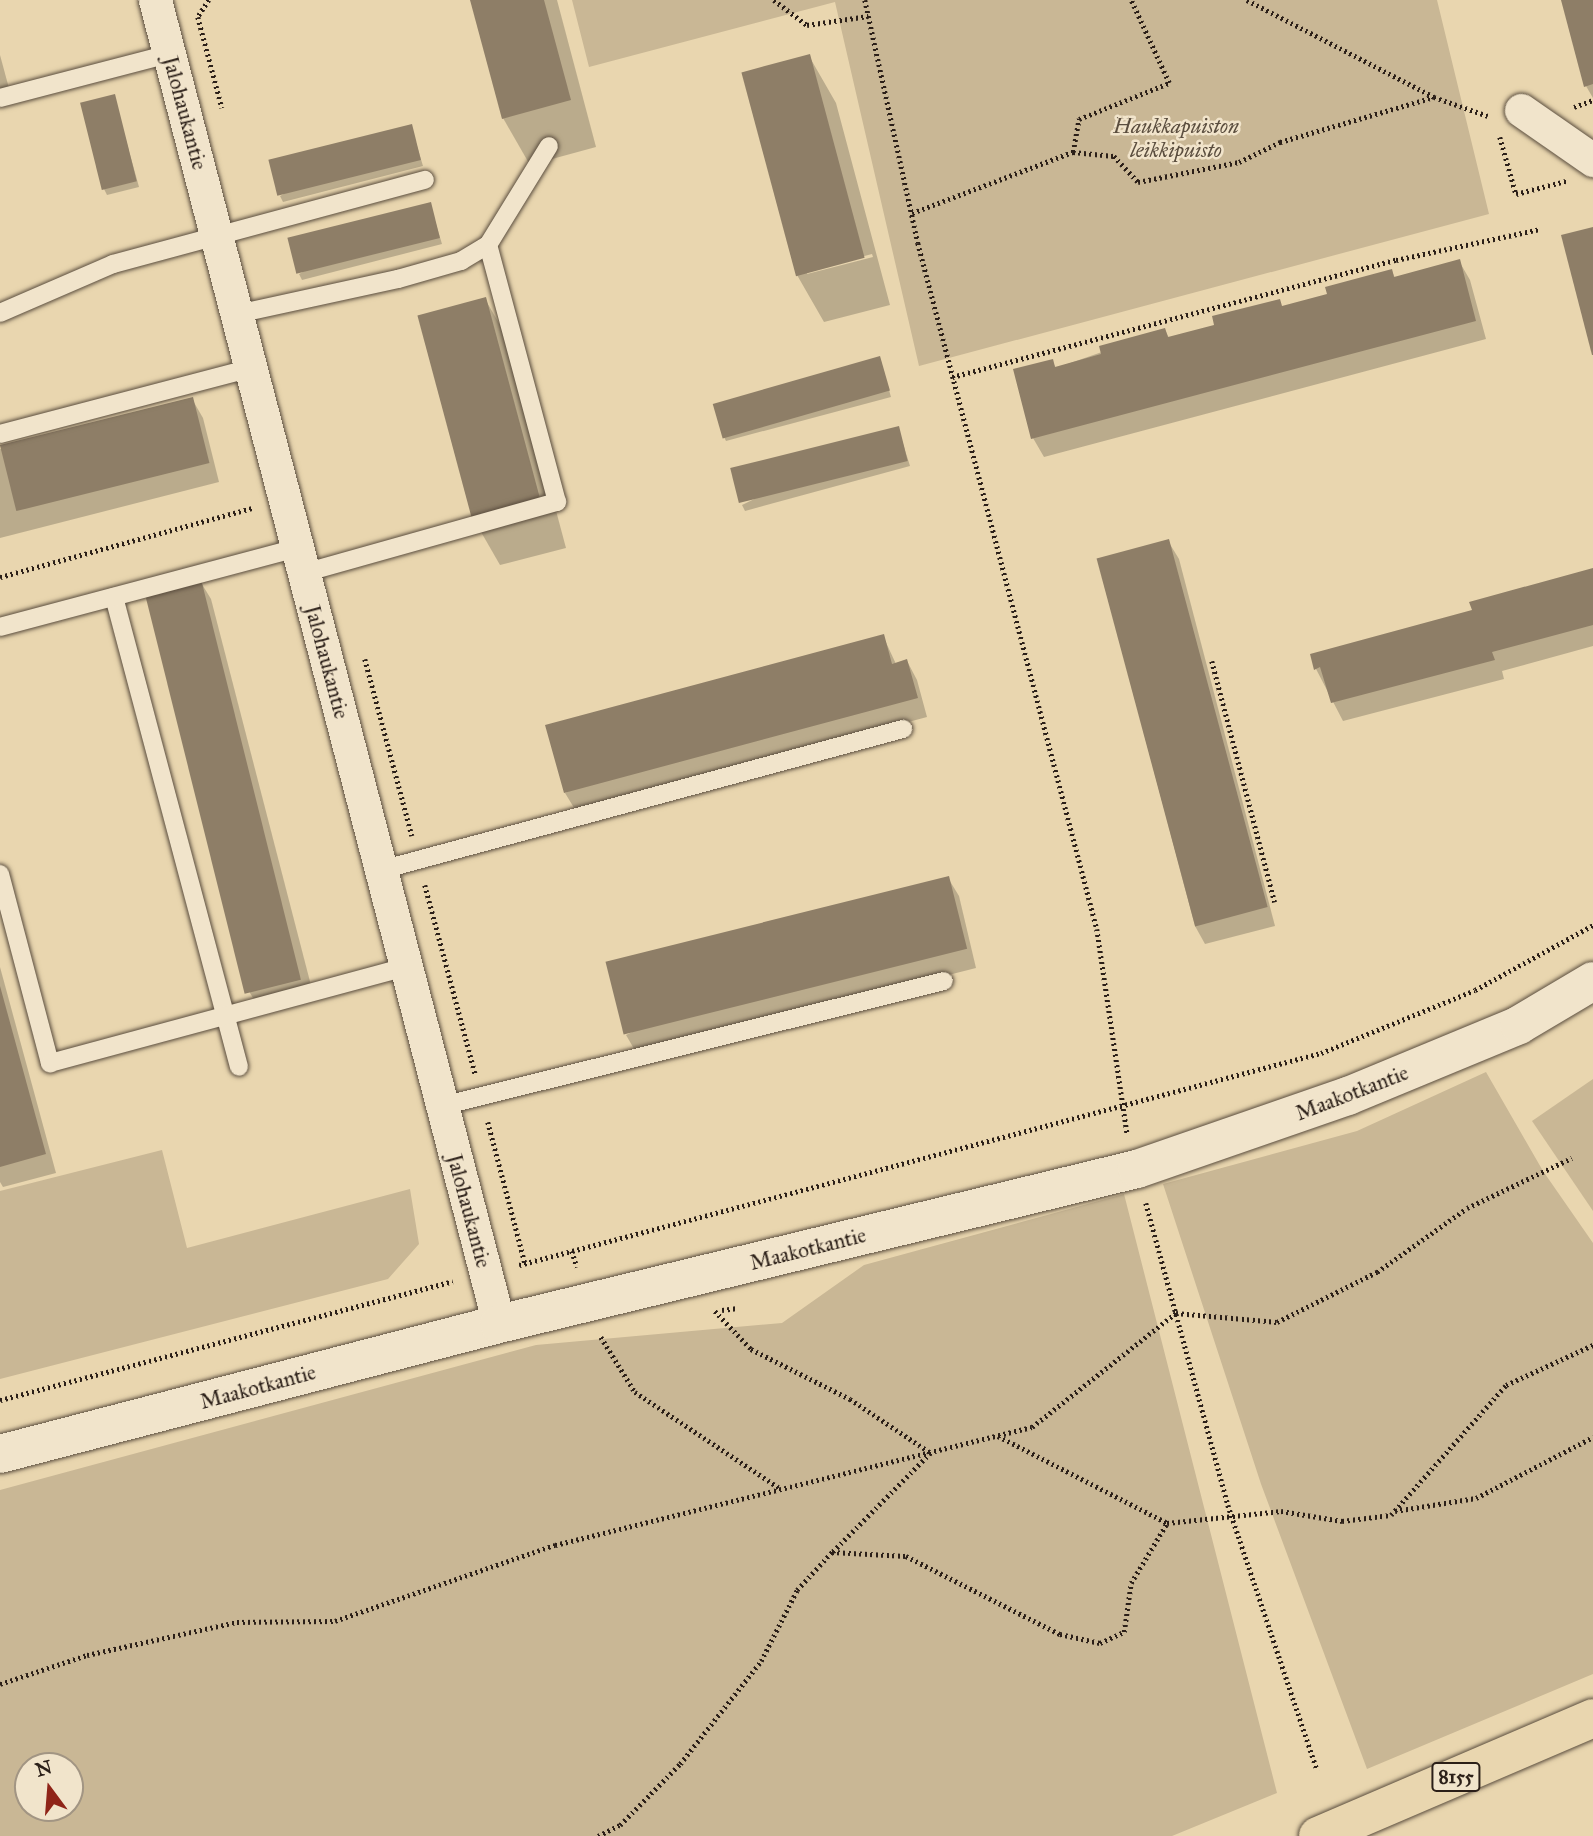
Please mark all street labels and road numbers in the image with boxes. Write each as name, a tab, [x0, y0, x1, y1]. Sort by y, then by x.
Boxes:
street label: Jalohaukantie	[158, 53, 212, 173]
street label: Jalohaukantie	[300, 602, 354, 722]
street label: Maakotkantie	[1292, 1060, 1412, 1126]
street label: Jalohaukantie	[442, 1151, 496, 1271]
street label: Maakotkantie	[747, 1222, 869, 1276]
street label: Maakotkantie	[197, 1359, 319, 1415]
road number: 8155	[1430, 1762, 1482, 1792]

